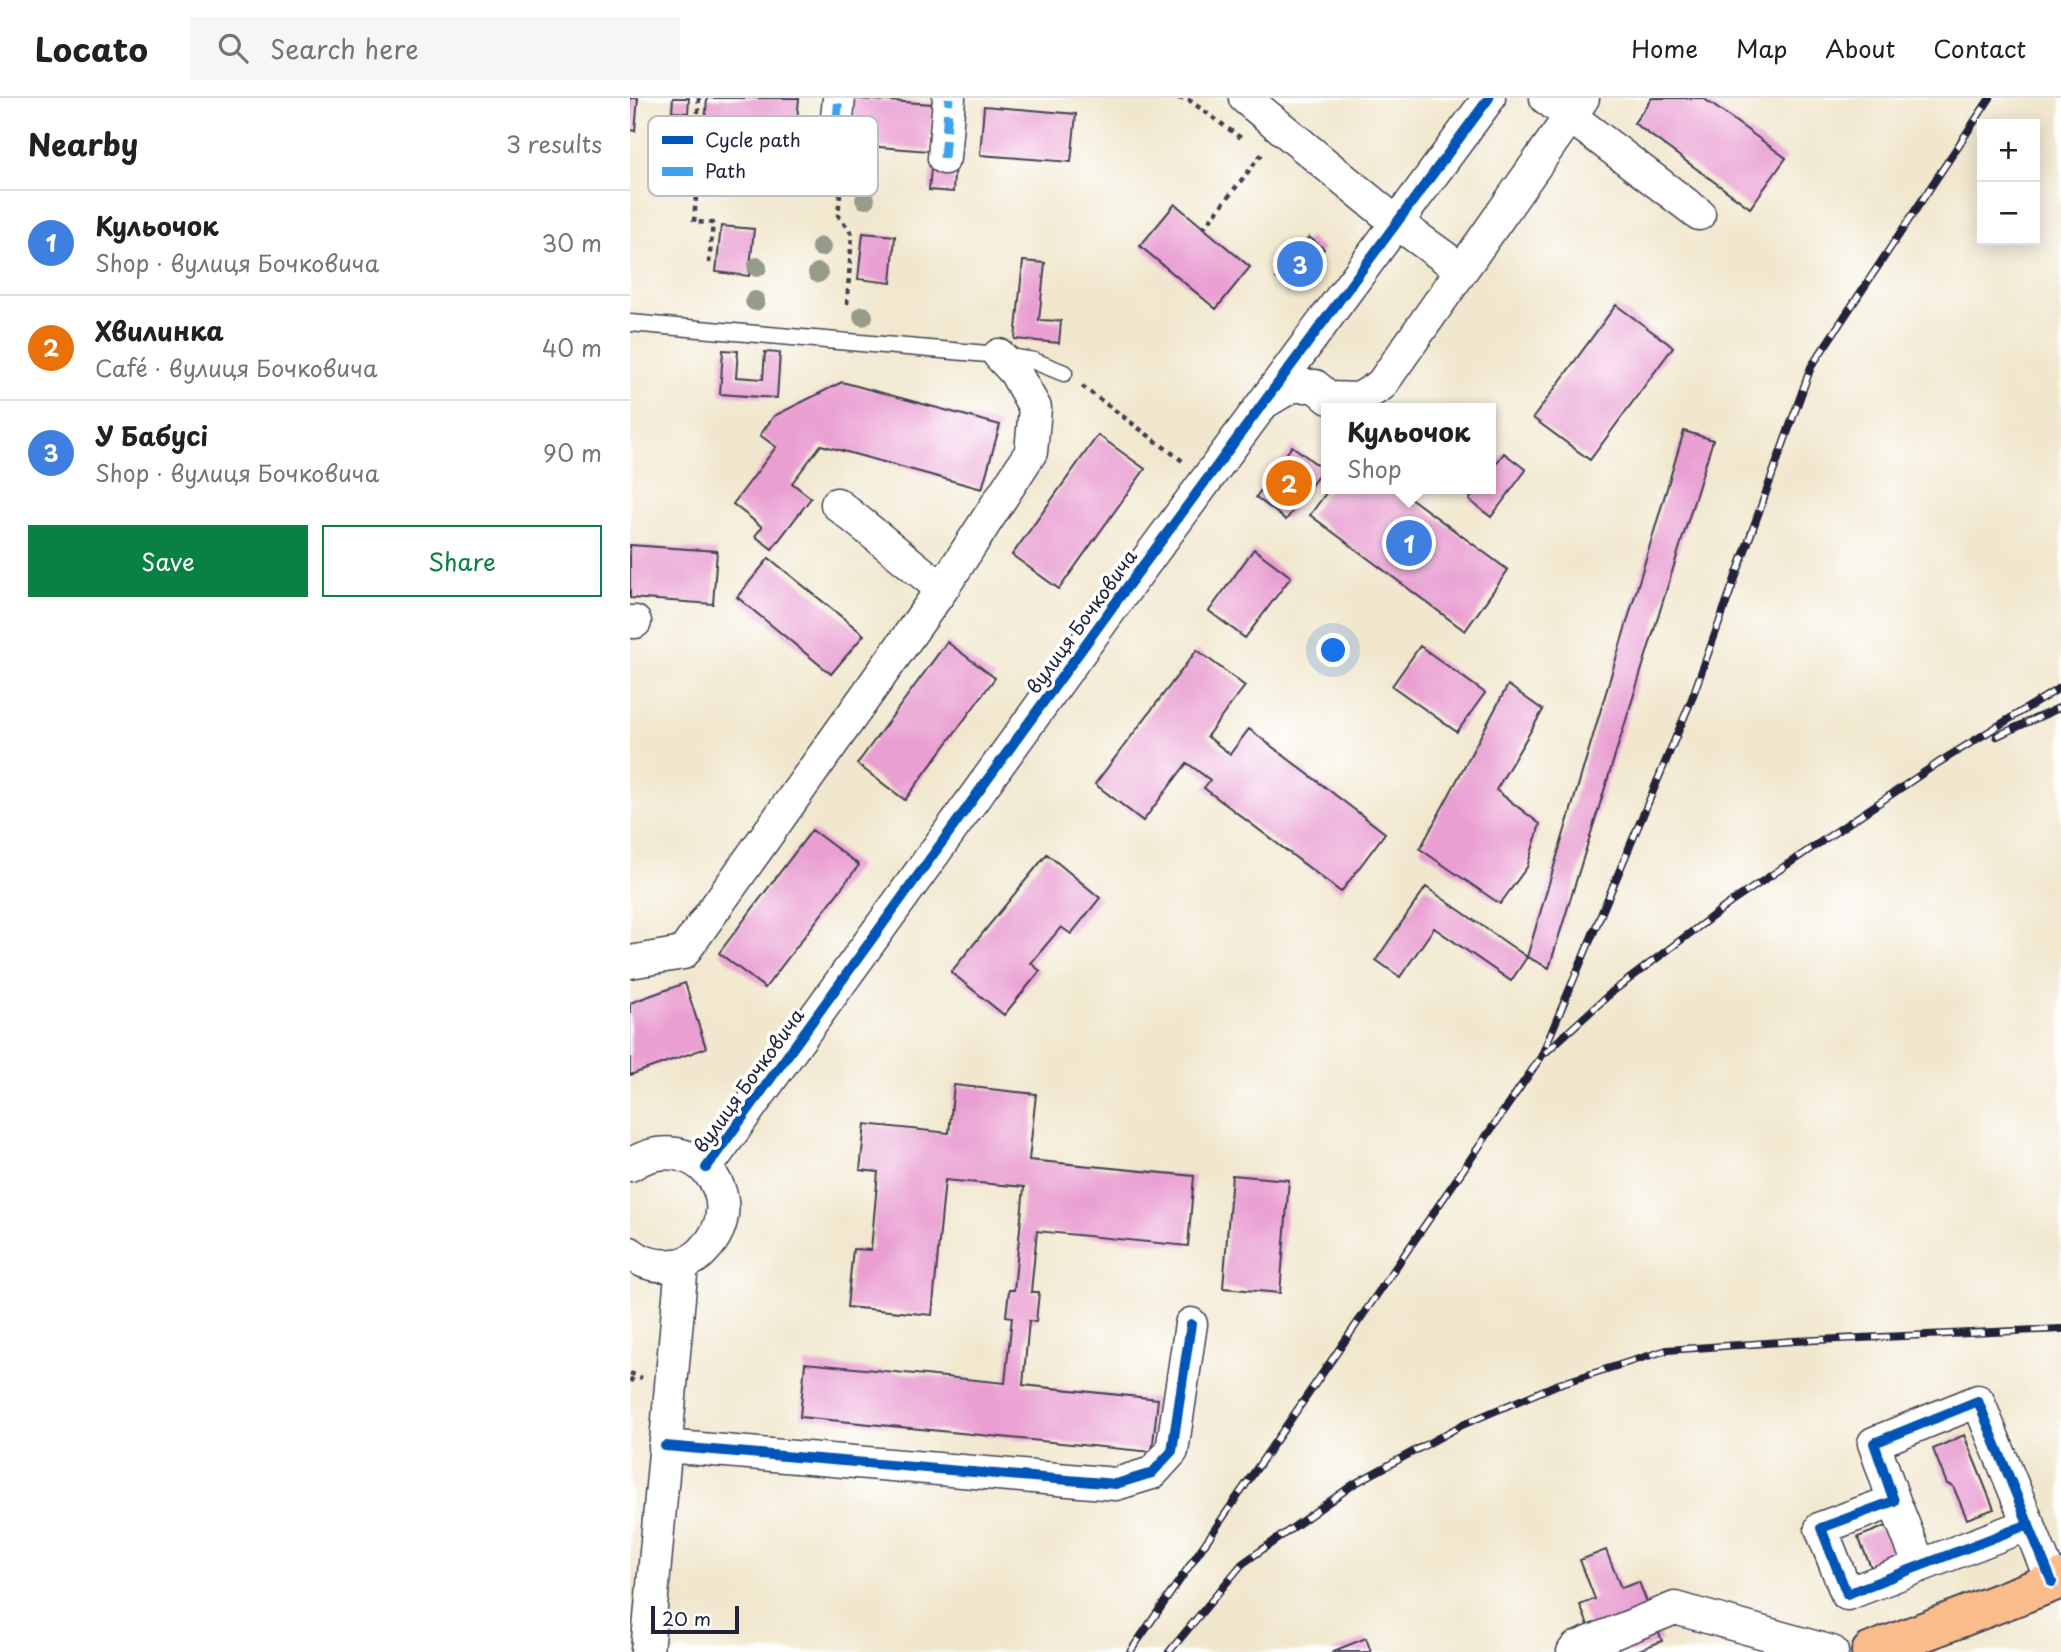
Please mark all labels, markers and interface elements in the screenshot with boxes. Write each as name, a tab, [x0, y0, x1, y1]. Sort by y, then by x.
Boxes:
search box	[190, 17, 680, 80]
text: Locato	[35, 23, 148, 73]
icon: search	[214, 29, 252, 67]
text: Search here	[270, 29, 419, 68]
text: Home	[1631, 30, 1698, 66]
text: Map	[1736, 30, 1787, 66]
text: About	[1825, 30, 1895, 66]
text: Contact	[1933, 30, 2026, 66]
legend	[648, 116, 878, 196]
map controls	[1977, 119, 2040, 245]
button: +	[1977, 119, 2040, 182]
text: Nearby	[28, 121, 138, 166]
text: Cycle path	[705, 125, 801, 153]
text: 3 results	[506, 126, 602, 161]
text: Path	[705, 156, 746, 184]
button: −	[1977, 182, 2040, 245]
text: Кульочок	[95, 206, 219, 245]
text: 1	[46, 225, 57, 260]
text: 30 m	[541, 225, 602, 260]
pin: 3	[1277, 238, 1323, 290]
text: Shop · вулиця Бочковича	[95, 245, 379, 280]
text: Хвилинка	[95, 311, 224, 350]
text: 2	[43, 330, 59, 365]
text: 40 m	[542, 330, 602, 365]
text: Café · вулиця Бочковича	[95, 350, 377, 385]
popup	[1321, 403, 1496, 494]
text: Кульочок	[1347, 412, 1470, 451]
text: У Бабусі	[95, 416, 208, 455]
text: 3	[43, 435, 59, 470]
text: 90 m	[543, 435, 602, 470]
text: Shop	[1347, 451, 1402, 486]
text: Shop · вулиця Бочковича	[95, 455, 379, 490]
pin: 2	[1266, 457, 1312, 509]
pin: 1	[1386, 517, 1432, 569]
button: Save	[28, 525, 308, 597]
button: Share	[322, 525, 602, 597]
street label: вулиця Бочковича	[1019, 543, 1143, 699]
your location	[1316, 633, 1350, 667]
street label: вулиця Бочковича	[686, 1002, 810, 1158]
scale bar	[651, 1603, 738, 1635]
text: 20 m	[662, 1604, 711, 1632]

